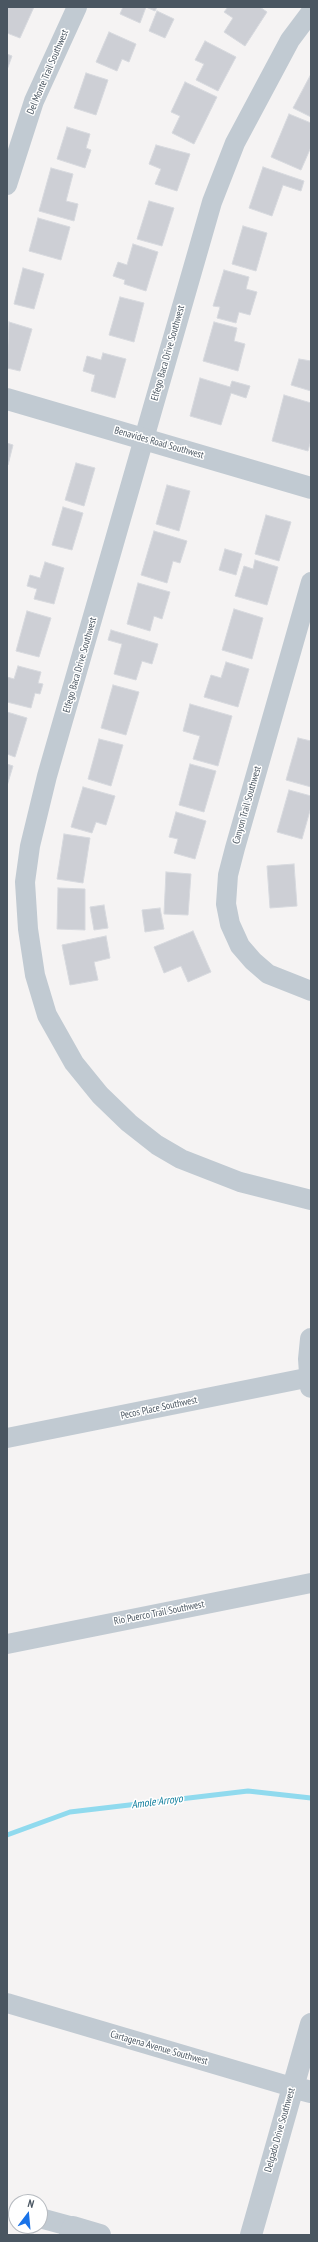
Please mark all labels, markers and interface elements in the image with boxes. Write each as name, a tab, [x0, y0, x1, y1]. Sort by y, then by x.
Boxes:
street label: Del Monte Trail Southwest	[25, 28, 71, 116]
street label: Elfego Baca Drive Southwest	[149, 304, 187, 402]
street label: Benavides Road Southwest	[113, 424, 205, 462]
street label: Elfego Baca Drive Southwest	[61, 616, 99, 714]
street label: Canyon Trail Southwest	[230, 765, 264, 845]
street label: Pecos Place Southwest	[120, 1394, 198, 1422]
street label: Rio Puerco Trail Southwest	[113, 1598, 205, 1628]
water label: Amole Arroyo	[131, 1792, 183, 1812]
street label: Cartagena Avenue Southwest	[109, 2028, 209, 2068]
street label: Delgado Drive Southwest	[262, 2086, 298, 2174]
north arrow	[8, 2194, 48, 2234]
text: N	[26, 2196, 36, 2211]

